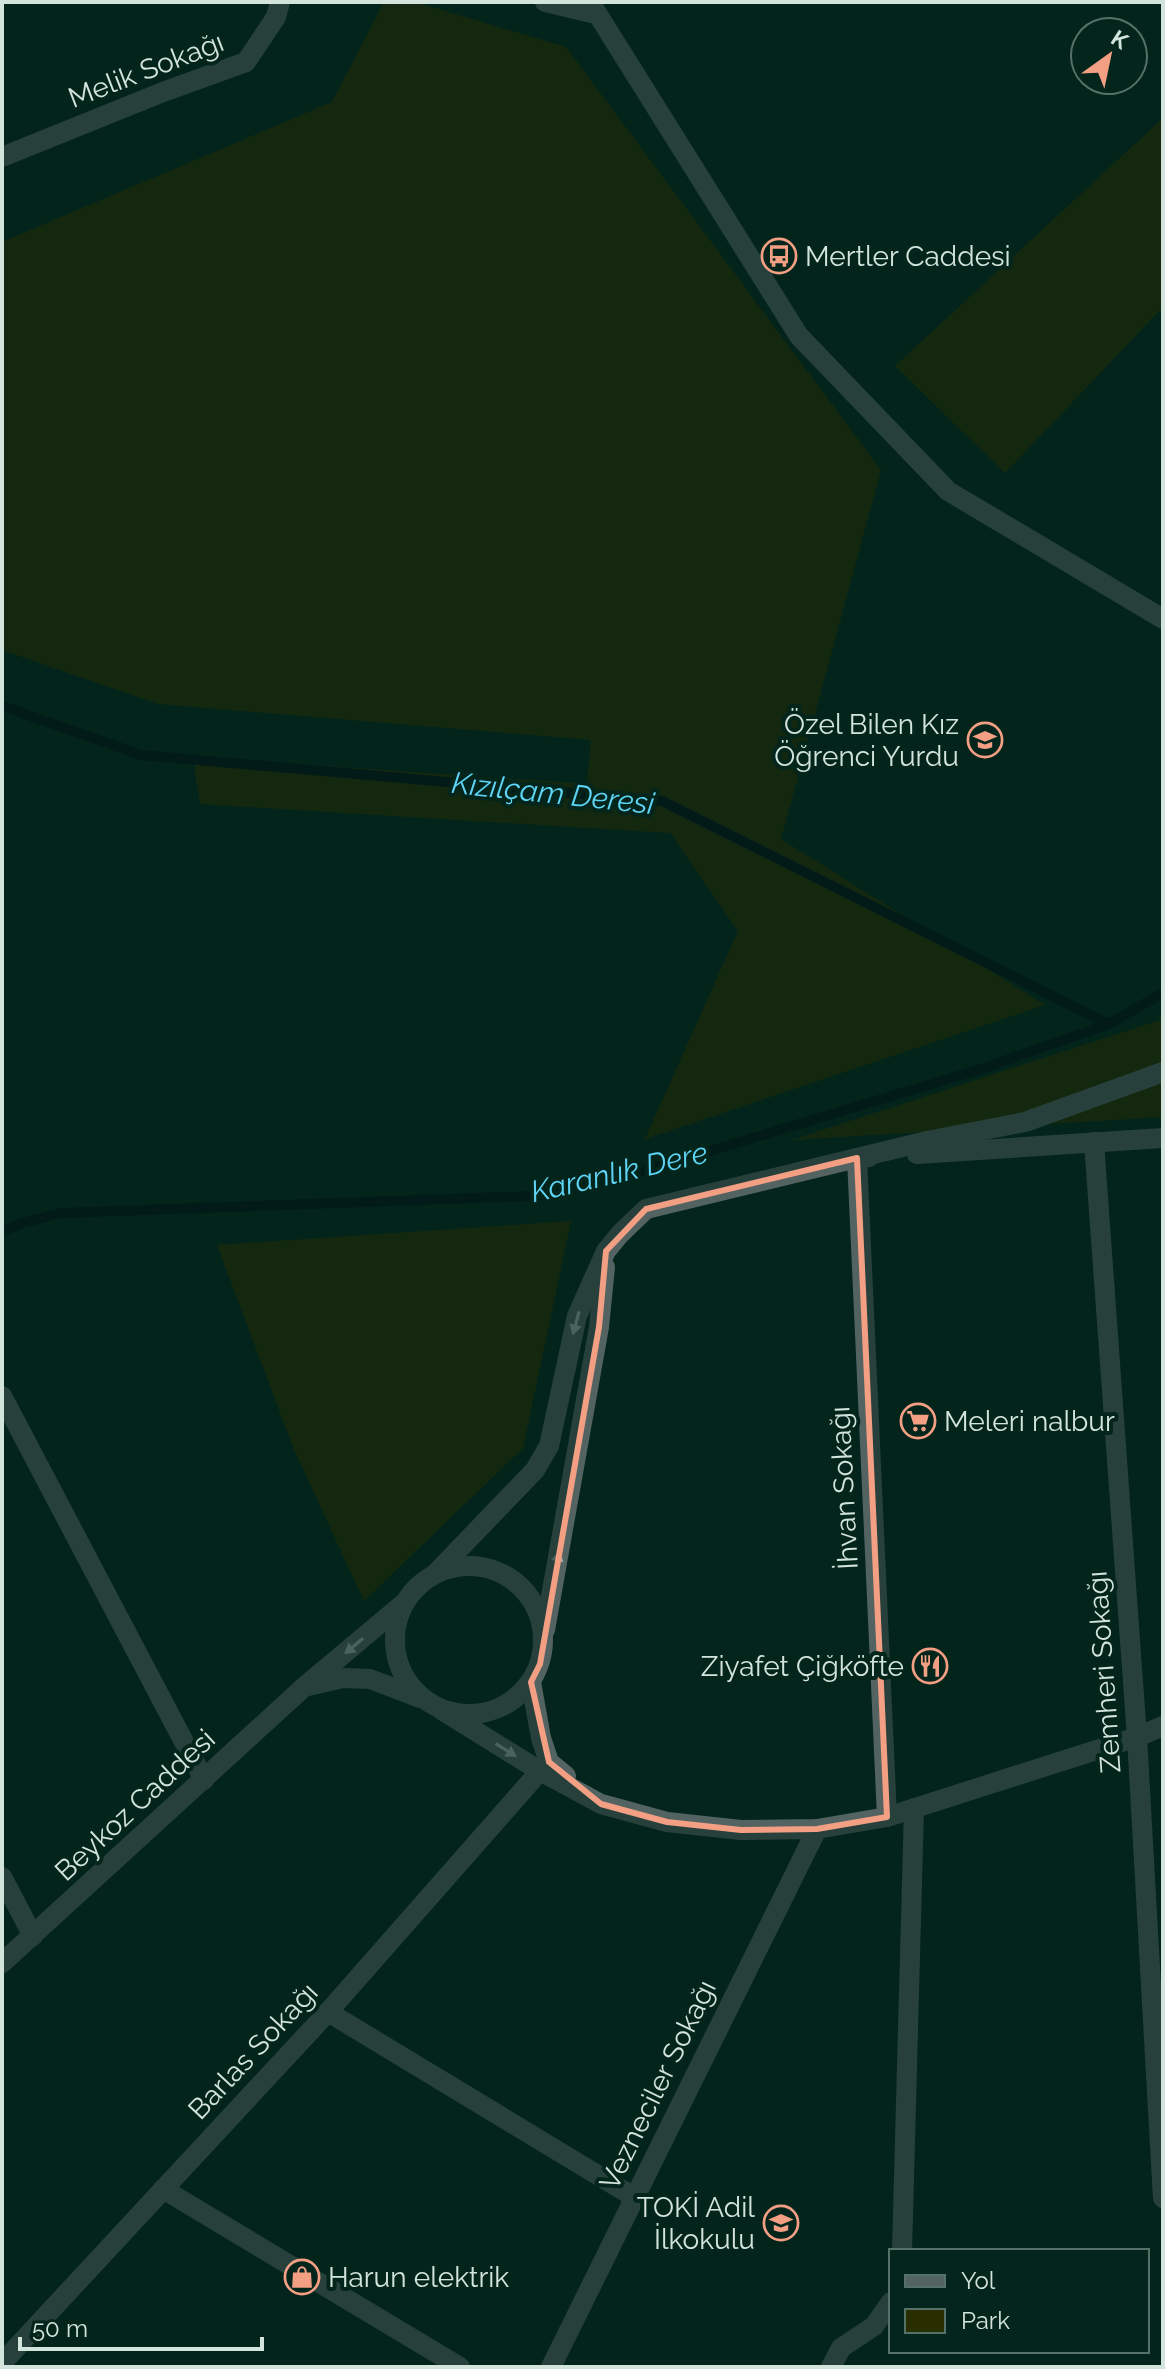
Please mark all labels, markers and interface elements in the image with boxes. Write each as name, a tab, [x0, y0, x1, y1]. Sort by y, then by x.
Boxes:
north arrow	[1069, 16, 1149, 96]
text: K	[1107, 24, 1133, 54]
street label: Melik Sokağı	[64, 25, 228, 115]
bus stop icon: Mertler Caddesi	[760, 237, 798, 275]
place label: Mertler Caddesi	[805, 240, 1011, 273]
place label: Özel Bilen Kız Öğrenci Yurdu	[774, 708, 959, 773]
school or university icon: Özel Bilen Kız Öğrenci Yurdu	[966, 721, 1004, 759]
water label: Kızılçam Deresi	[450, 765, 657, 821]
water label: Karanlık Dere	[527, 1135, 711, 1209]
one-way arrow	[569, 1311, 582, 1335]
supermarket icon: Meleri nalbur	[899, 1402, 937, 1440]
place label: Meleri nalbur	[944, 1405, 1115, 1438]
street label: İhvan Sokağı	[823, 1406, 865, 1570]
one-way arrow	[552, 1550, 564, 1575]
street label: Zemheri Sokağı	[1080, 1570, 1128, 1774]
one-way arrow	[344, 1637, 364, 1654]
restaurant icon: Ziyafet Çiğköfte	[911, 1647, 949, 1685]
place label: Ziyafet Çiğköfte	[701, 1650, 904, 1683]
street label: Beykoz Caddesi	[48, 1722, 222, 1888]
one-way arrow	[495, 1743, 517, 1757]
street label: Vezneciler Sokağı	[593, 1975, 723, 2195]
street label: Barlas Sokağı	[181, 1976, 325, 2126]
place label: TOKİ Adil İlkokulu	[637, 2191, 755, 2256]
school or university icon: TOKİ Adil İlkokulu	[762, 2204, 800, 2242]
legend	[889, 2249, 1149, 2353]
shop icon: Harun elektrik	[283, 2258, 321, 2296]
place label: Harun elektrik	[328, 2261, 509, 2294]
text: Yol	[961, 2266, 996, 2295]
scale bar	[20, 2301, 262, 2351]
text: Park	[961, 2306, 1010, 2335]
text: 50 m	[32, 2314, 88, 2343]

